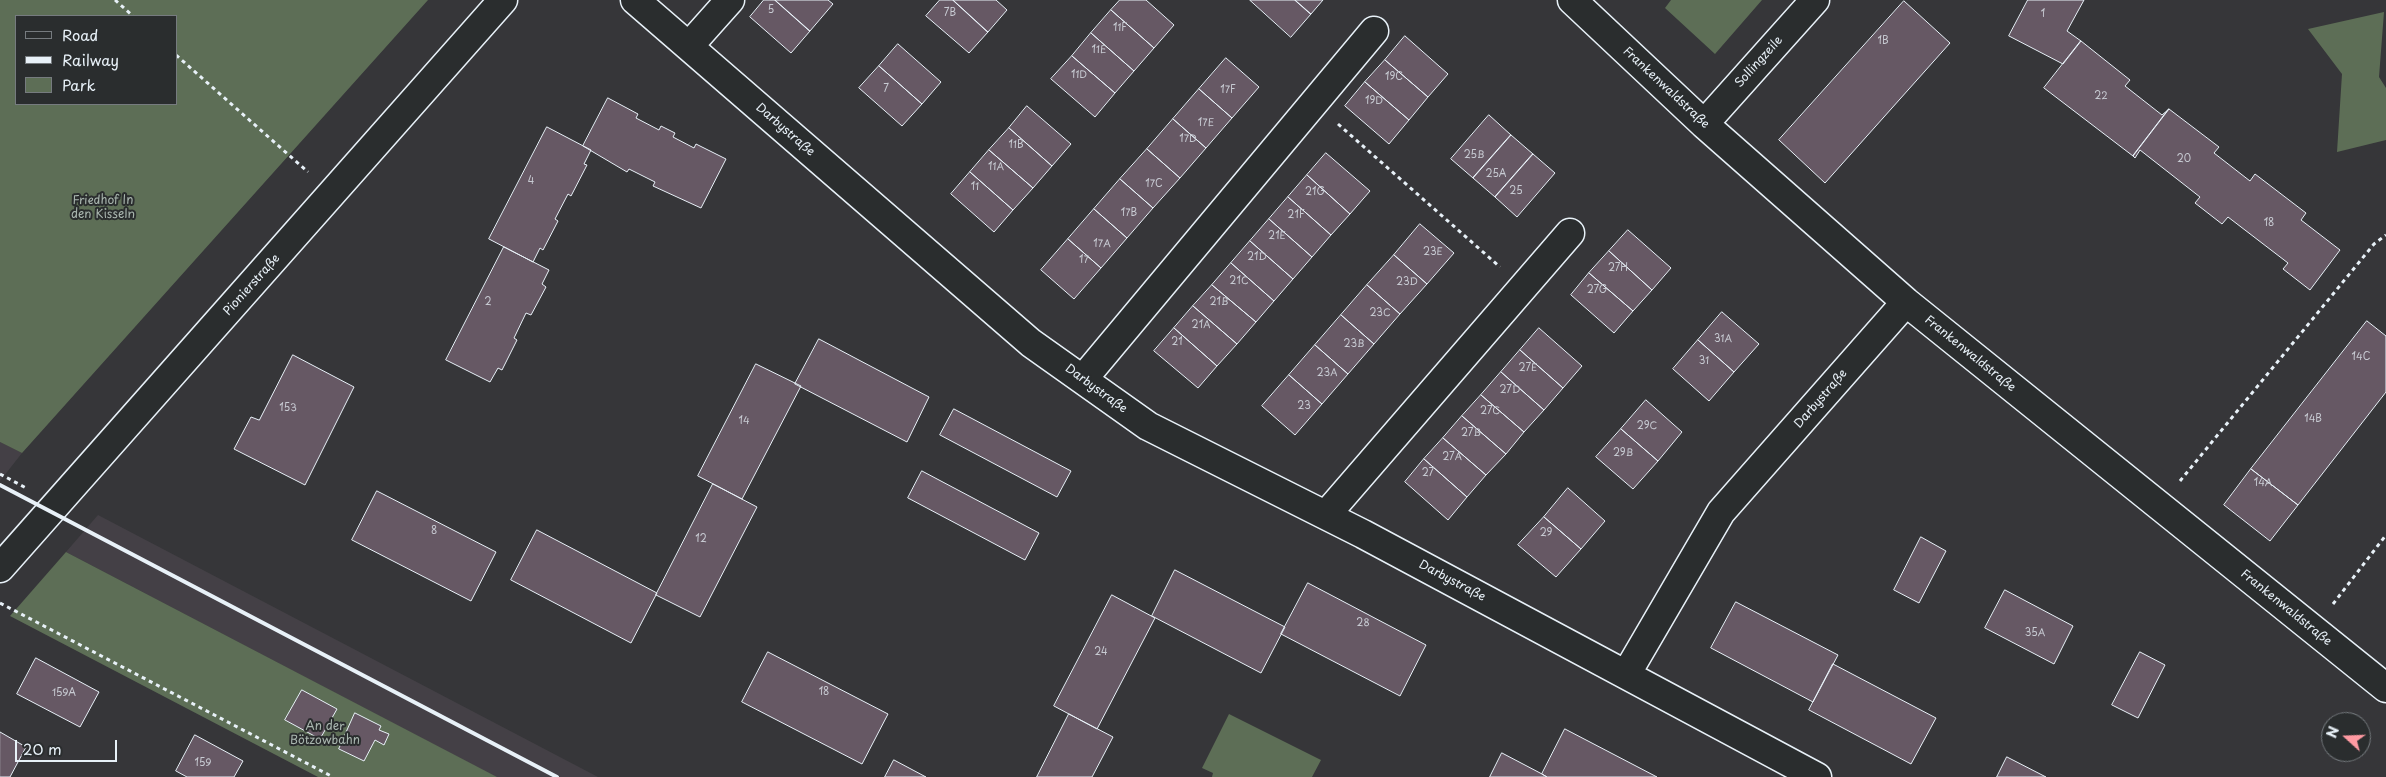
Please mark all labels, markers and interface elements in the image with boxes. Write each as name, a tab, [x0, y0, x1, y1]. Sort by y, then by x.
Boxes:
house number: 5	[768, 4, 774, 16]
house number: 7B	[944, 7, 956, 19]
house number: 1	[2041, 8, 2045, 20]
legend	[15, 15, 178, 105]
house number: 11F	[1113, 22, 1127, 34]
text: Road	[62, 23, 98, 46]
street label: Sollingzeile	[1732, 33, 1786, 91]
house number: 1B	[1877, 35, 1889, 47]
house number: 11E	[1092, 44, 1106, 56]
street label: Frankenwaldstraße	[1620, 44, 1712, 132]
text: Railway	[62, 48, 119, 71]
house number: 11D	[1071, 69, 1087, 81]
house number: 19C	[1385, 71, 1403, 83]
text: Park	[62, 73, 96, 96]
house number: 7	[883, 83, 889, 95]
house number: 17F	[1220, 84, 1236, 96]
house number: 22	[2094, 90, 2108, 102]
house number: 19D	[1365, 95, 1383, 107]
street label: Darbystraße	[753, 101, 817, 159]
house number: 17E	[1198, 117, 1214, 129]
house number: 17D	[1179, 133, 1197, 145]
house number: 11B	[1009, 139, 1023, 151]
house number: 25B	[1464, 149, 1484, 161]
house number: 20	[2177, 153, 2191, 165]
house number: 11A	[988, 161, 1004, 173]
house number: 25A	[1486, 168, 1506, 180]
house number: 4	[528, 175, 534, 187]
house number: 17C	[1145, 178, 1163, 190]
house number: 11	[971, 181, 979, 193]
house number: 25	[1509, 185, 1523, 197]
house number: 21G	[1305, 186, 1325, 198]
park label: Friedhof In den Kisseln	[71, 194, 135, 222]
house number: 17B	[1121, 207, 1137, 219]
house number: 21F	[1287, 209, 1305, 221]
house number: 18	[2264, 217, 2274, 229]
house number: 21E	[1268, 230, 1286, 242]
house number: 17A	[1093, 238, 1111, 250]
house number: 23E	[1423, 246, 1443, 258]
street label: Pionierstraße	[221, 251, 283, 319]
house number: 21D	[1247, 251, 1267, 263]
house number: 17	[1079, 254, 1089, 266]
house number: 27H	[1608, 262, 1628, 274]
house number: 21C	[1229, 275, 1249, 287]
house number: 23D	[1396, 276, 1418, 288]
house number: 27G	[1587, 284, 1607, 296]
house number: 2	[484, 296, 492, 308]
house number: 21B	[1210, 296, 1228, 308]
house number: 23C	[1369, 307, 1391, 319]
street label: Frankenwaldstraße	[1922, 313, 2018, 395]
house number: 21A	[1192, 319, 1210, 331]
house number: 31A	[1714, 333, 1732, 345]
house number: 21	[1171, 336, 1183, 348]
house number: 23B	[1344, 338, 1364, 350]
house number: 14C	[2352, 351, 2370, 363]
house number: 31	[1699, 355, 1709, 367]
street label: Darbystraße	[1062, 362, 1130, 416]
house number: 27E	[1519, 362, 1537, 374]
house number: 23A	[1317, 367, 1337, 379]
street label: Darbystraße	[1792, 367, 1850, 431]
house number: 27D	[1500, 384, 1520, 396]
house number: 23	[1297, 400, 1311, 412]
house number: 153	[279, 402, 297, 414]
house number: 27C	[1480, 405, 1500, 417]
house number: 14B	[2304, 413, 2322, 425]
house number: 14	[738, 415, 750, 427]
house number: 29C	[1637, 420, 1657, 432]
house number: 27B	[1461, 427, 1481, 439]
house number: 29B	[1613, 447, 1633, 459]
house number: 27A	[1442, 451, 1462, 463]
house number: 27	[1422, 467, 1434, 479]
house number: 14A	[2254, 477, 2272, 489]
house number: 8	[431, 525, 437, 537]
house number: 29	[1540, 527, 1552, 539]
house number: 12	[695, 533, 707, 545]
street label: Darbystraße	[1416, 557, 1488, 605]
street label: Frankenwaldstraße	[2238, 567, 2334, 649]
house number: 28	[1356, 617, 1370, 629]
house number: 35A	[2025, 627, 2045, 639]
house number: 24	[1094, 646, 1108, 658]
house number: 18	[819, 686, 829, 698]
house number: 159A	[52, 687, 76, 699]
north arrow	[2321, 712, 2371, 762]
park label: An der Bötzowbahn	[290, 720, 360, 748]
text: N	[2321, 723, 2344, 741]
scale bar	[18, 730, 120, 762]
text: 20 m	[23, 737, 62, 760]
house number: 159	[195, 757, 211, 769]

